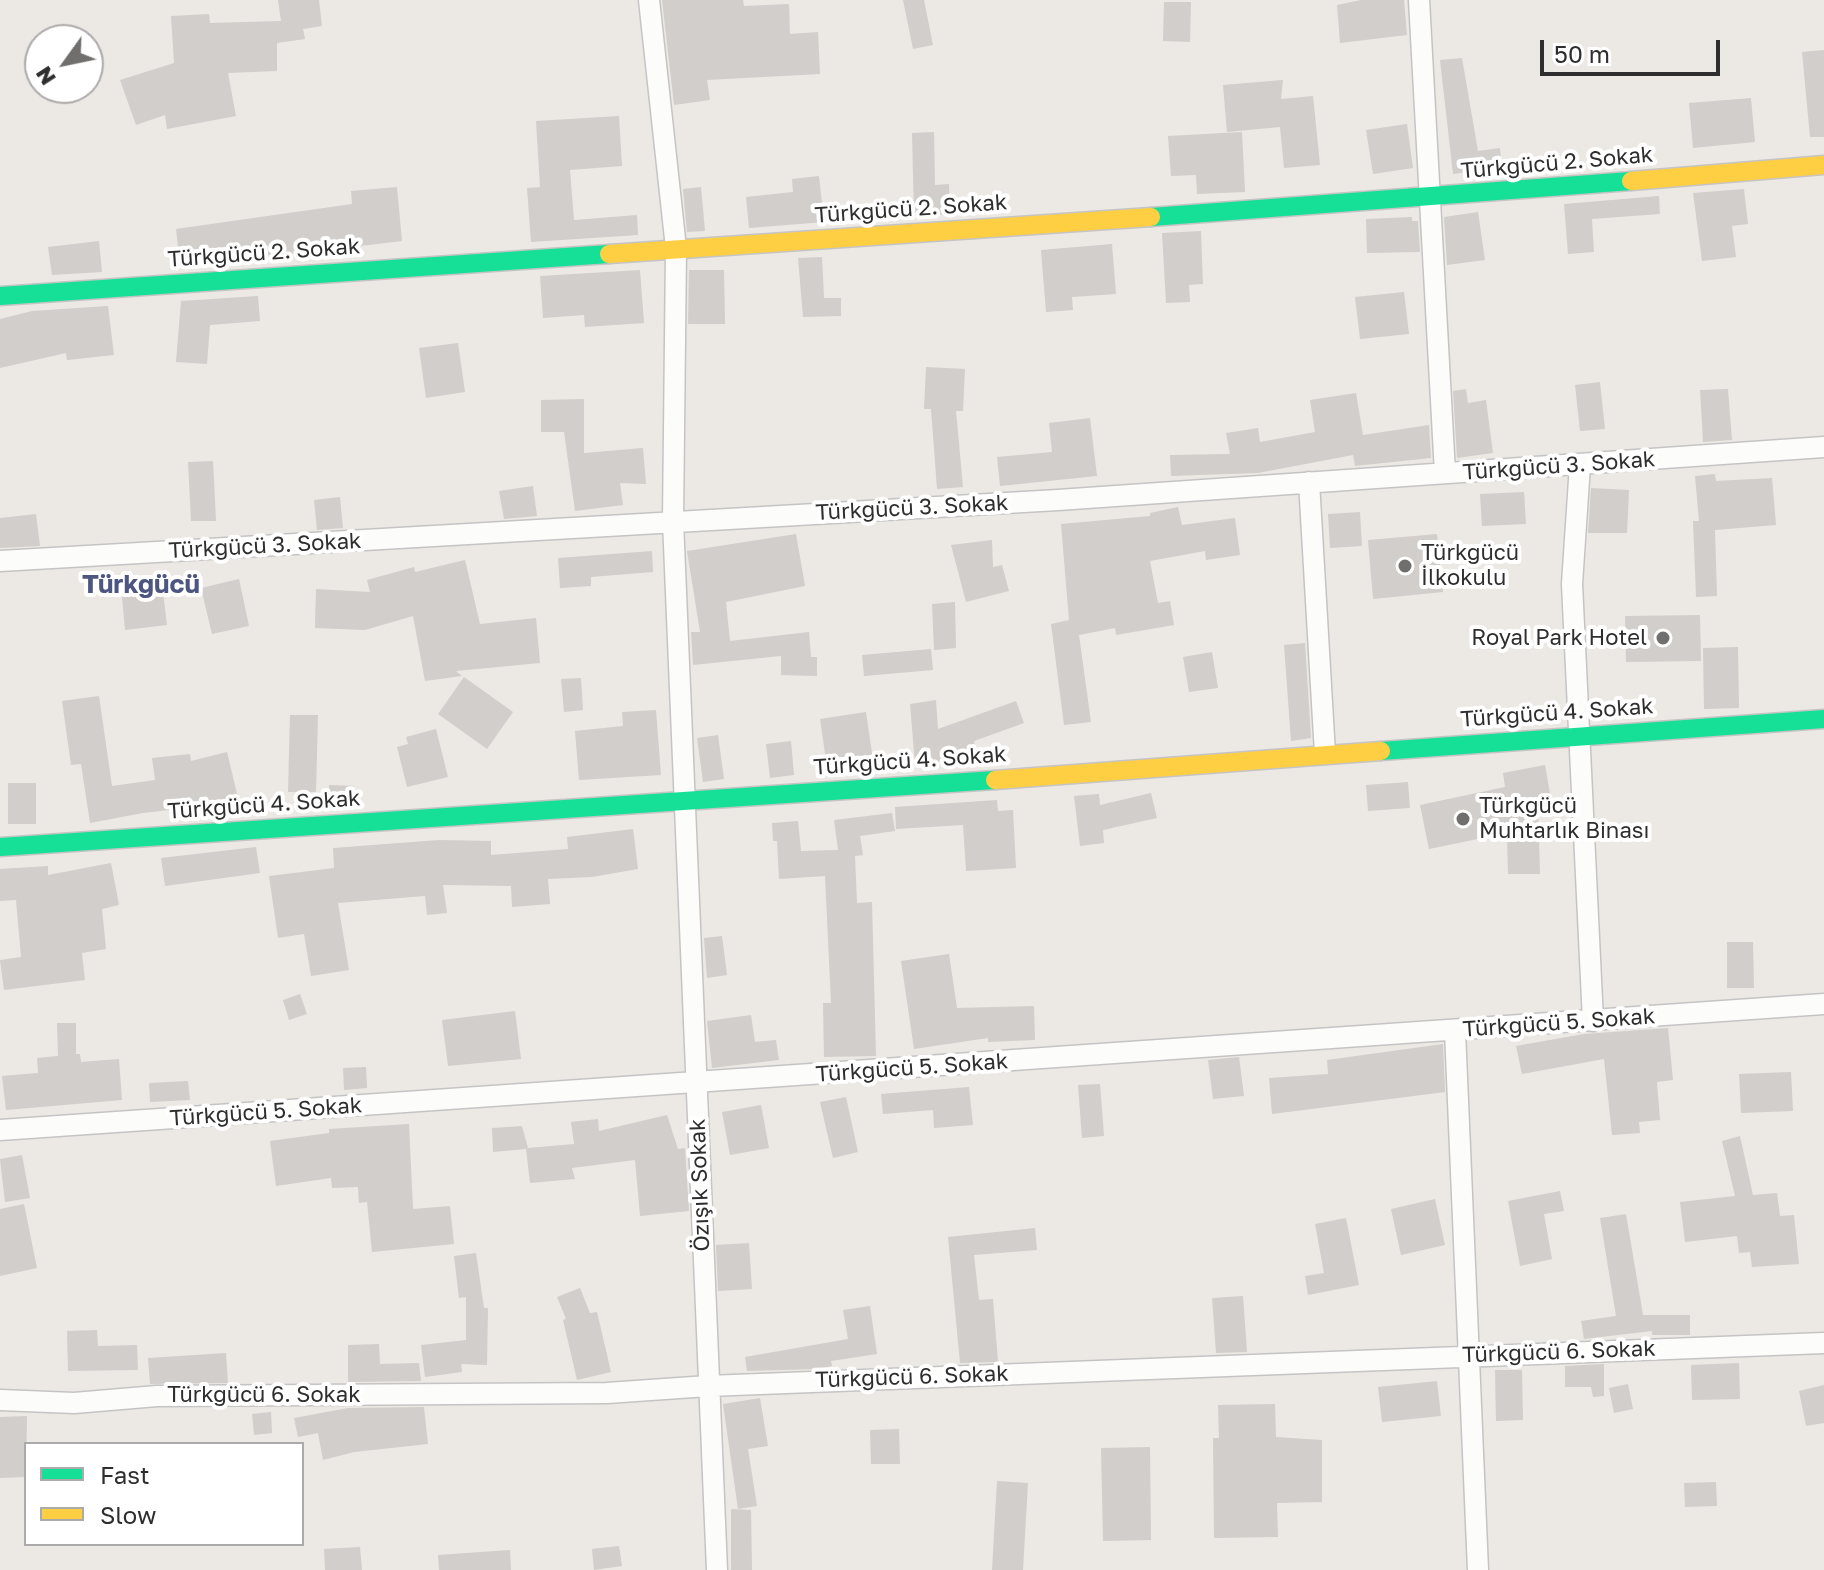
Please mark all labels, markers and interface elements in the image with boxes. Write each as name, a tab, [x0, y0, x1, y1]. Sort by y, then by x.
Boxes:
north arrow	[24, 24, 104, 104]
scale bar	[1544, 24, 1724, 74]
text: 50 m	[1554, 39, 1610, 68]
text: N	[29, 62, 61, 91]
street label: Türkgücü 2. Sokak	[1460, 141, 1654, 185]
street label: Türkgücü 2. Sokak	[814, 189, 1008, 229]
street label: Türkgücü 2. Sokak	[167, 233, 361, 273]
street label: Türkgücü 3. Sokak	[1462, 446, 1656, 486]
street label: Türkgücü 3. Sokak	[815, 490, 1009, 526]
street label: Türkgücü 3. Sokak	[168, 528, 362, 564]
place label: Türkgücü İlkokulu	[1421, 540, 1519, 592]
marker: Türkgücü İlkokulu	[1396, 557, 1414, 575]
district label: Türkgücü	[82, 569, 200, 601]
place label: Royal Park Hotel	[1471, 625, 1647, 651]
marker: Royal Park Hotel	[1654, 629, 1672, 647]
street label: Türkgücü 4. Sokak	[1460, 693, 1654, 733]
street label: Türkgücü 4. Sokak	[813, 741, 1007, 781]
street label: Türkgücü 4. Sokak	[167, 785, 361, 825]
place label: Türkgücü Muhtarlık Binası	[1479, 793, 1649, 844]
marker: Türkgücü Muhtarlık Binası	[1454, 810, 1472, 828]
street label: Türkgücü 5. Sokak	[1462, 1003, 1656, 1043]
street label: Türkgücü 5. Sokak	[815, 1048, 1009, 1088]
street label: Türkgücü 5. Sokak	[169, 1092, 363, 1132]
street label: Özışık Sokak	[684, 1118, 716, 1252]
street label: Türkgücü 6. Sokak	[1462, 1335, 1656, 1369]
street label: Türkgücü 6. Sokak	[815, 1360, 1009, 1394]
street label: Türkgücü 6. Sokak	[167, 1382, 361, 1408]
legend	[24, 1442, 304, 1546]
text: Fast	[100, 1460, 150, 1489]
text: Slow	[100, 1500, 156, 1529]

